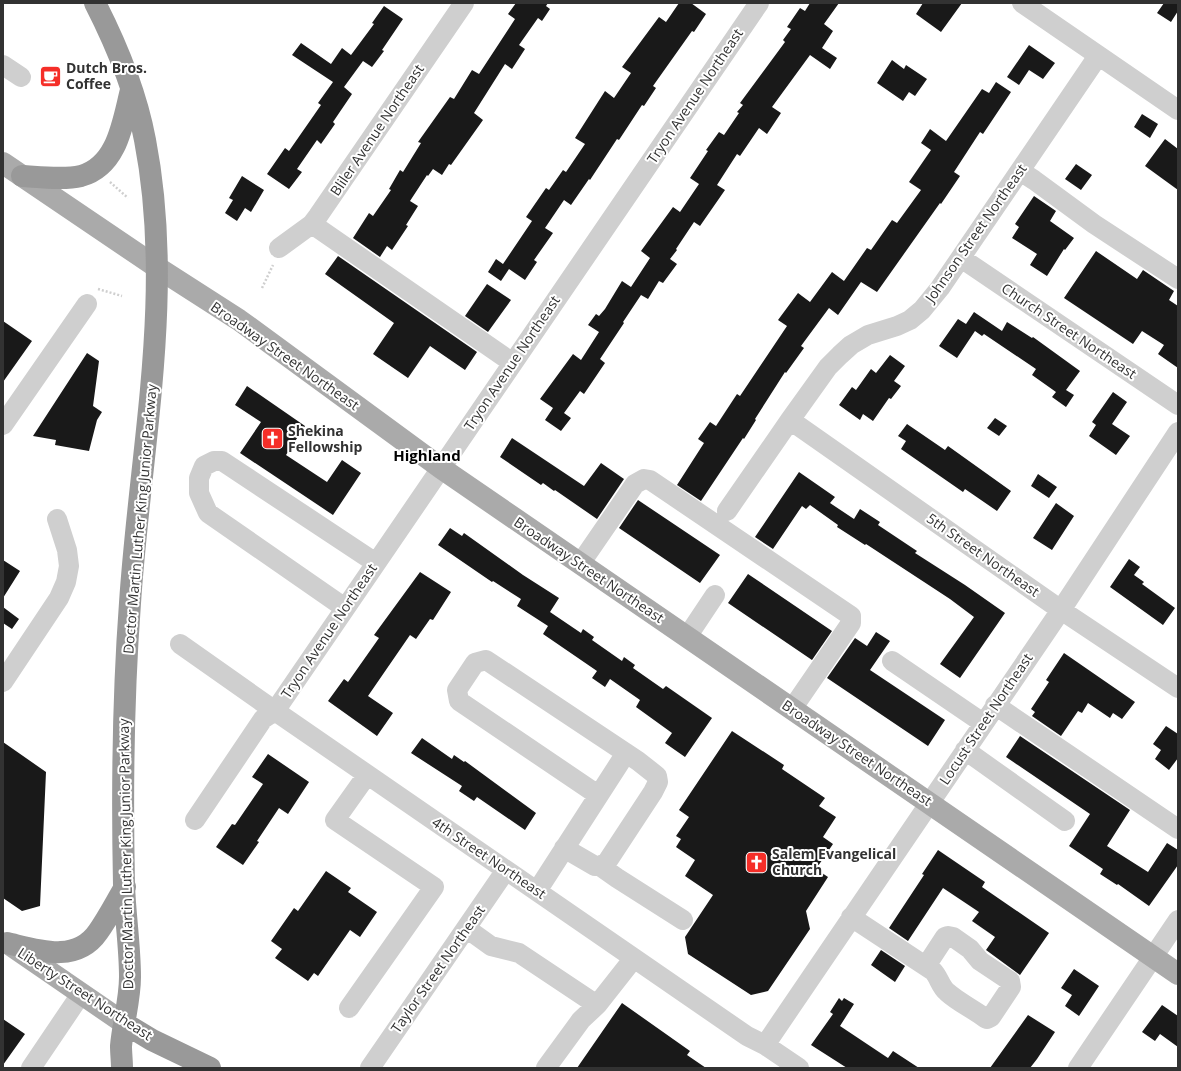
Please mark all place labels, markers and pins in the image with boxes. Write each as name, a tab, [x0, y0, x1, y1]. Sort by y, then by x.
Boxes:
place label: Dutch Bros. Coffee	[66, 58, 147, 93]
cafe icon: Dutch Bros. Coffee	[38, 63, 64, 89]
place label: Shekina Fellowship	[288, 421, 363, 456]
church icon: Shekina Fellowship	[260, 426, 286, 452]
place label: Salem Evangelical Church	[772, 844, 896, 879]
church icon: Salem Evangelical Church	[744, 849, 770, 875]

